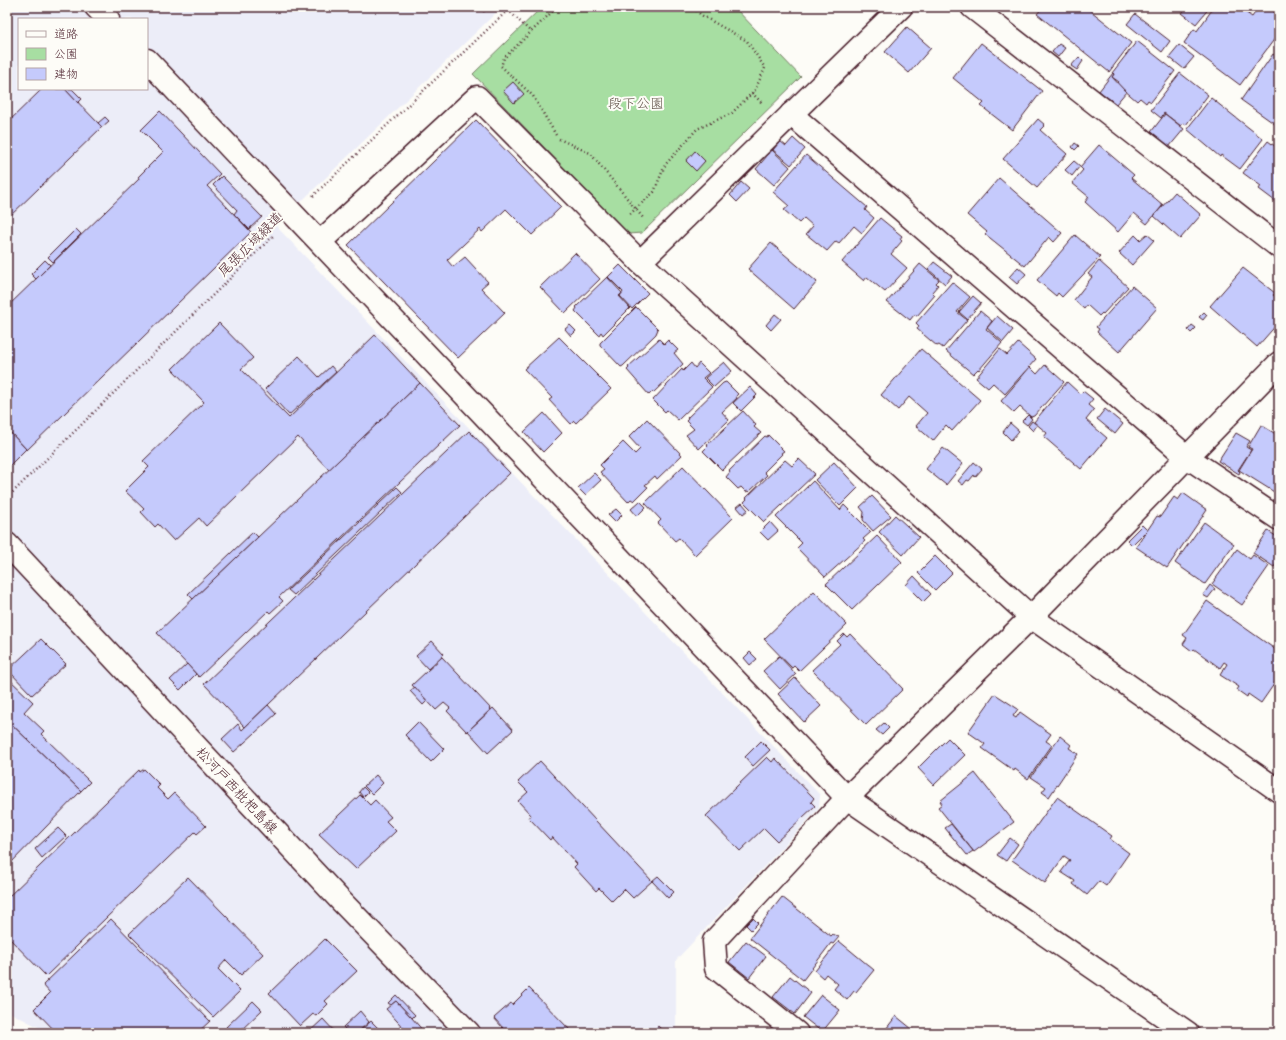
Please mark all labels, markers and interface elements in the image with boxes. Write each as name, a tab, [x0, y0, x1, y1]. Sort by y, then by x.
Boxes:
legend	[18, 18, 148, 90]
text: 道路	[54, 27, 78, 42]
text: 公園	[54, 47, 78, 62]
text: 建物	[54, 67, 78, 82]
park label: 段下公園	[608, 95, 664, 112]
street label: 尾張広域緑道	[215, 209, 286, 280]
street label: 松河戸西枇杷島線	[192, 744, 281, 837]

